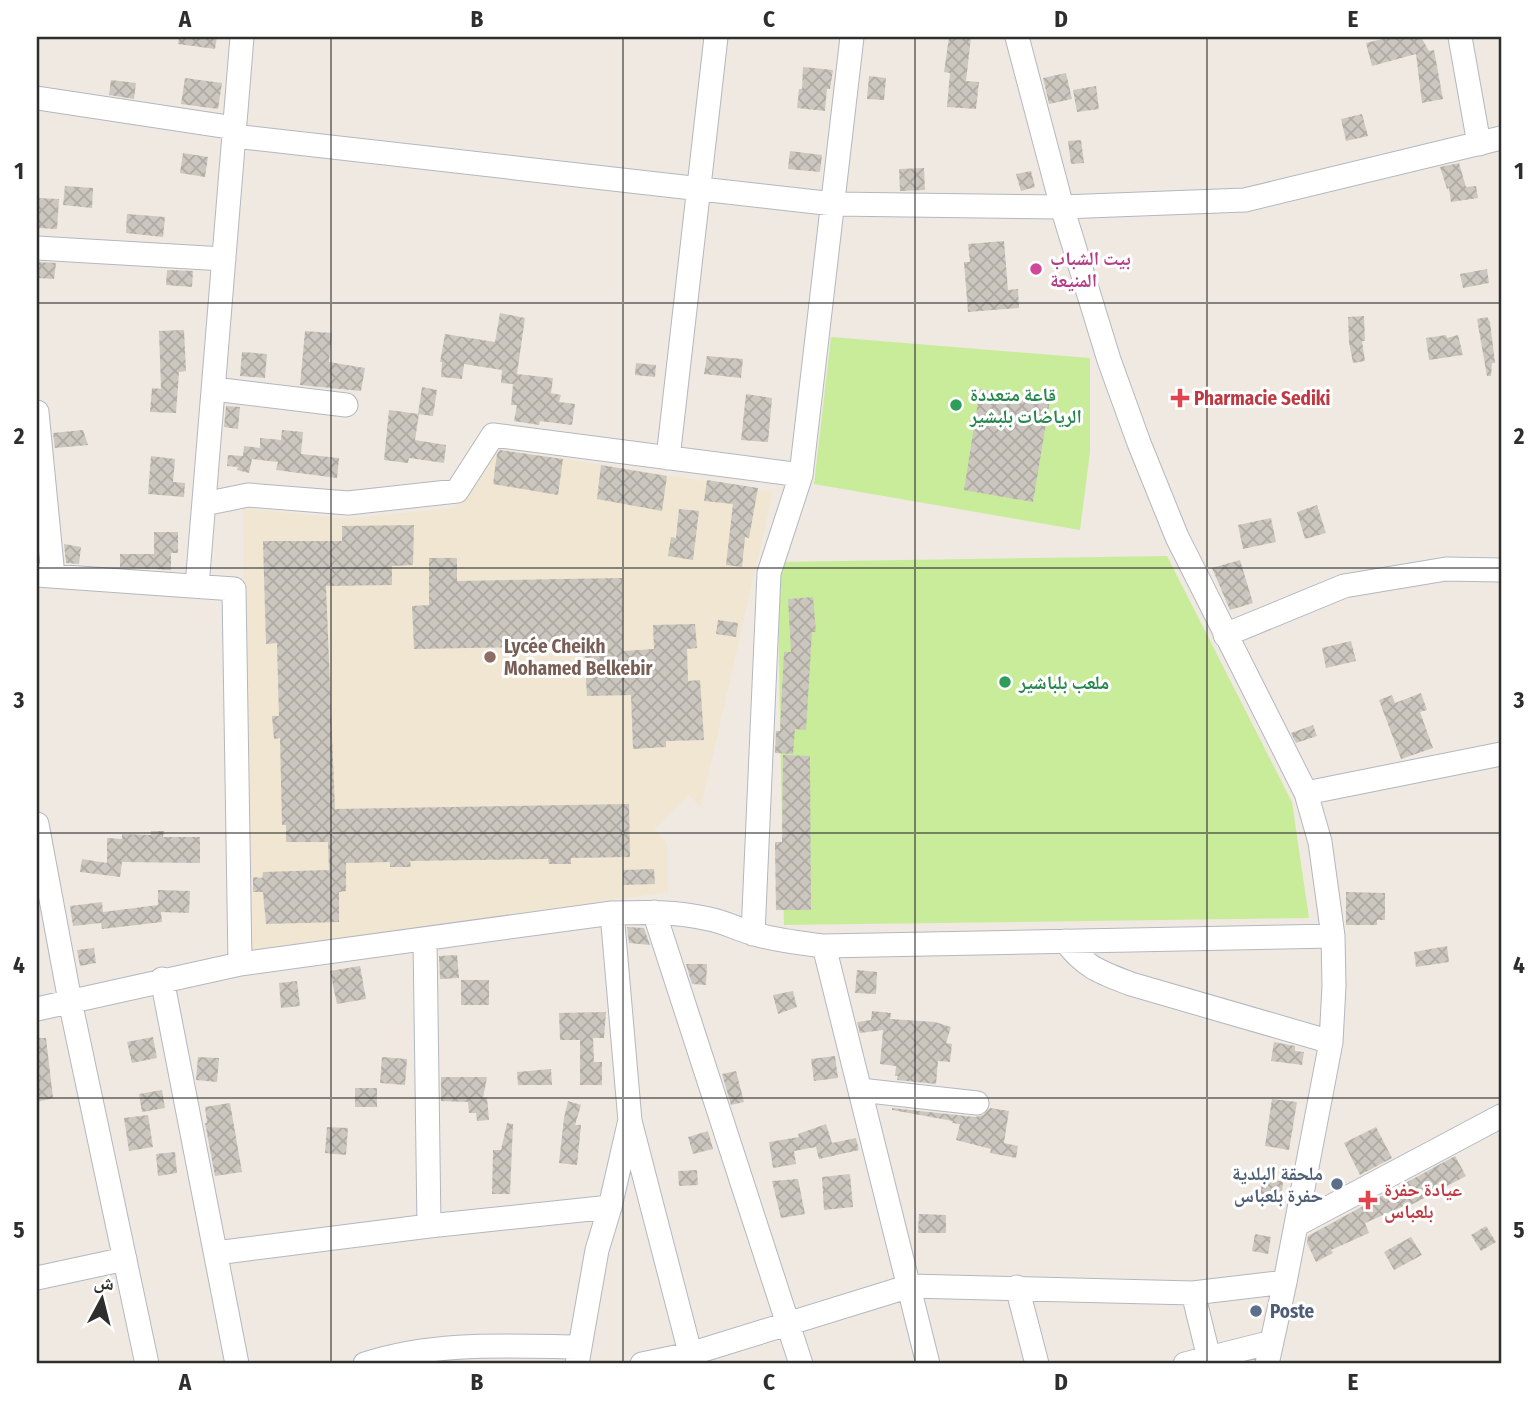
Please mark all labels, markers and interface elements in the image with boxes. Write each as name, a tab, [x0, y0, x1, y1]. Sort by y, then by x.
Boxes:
text: A	[178, 5, 192, 33]
text: B	[471, 5, 484, 33]
text: C	[763, 5, 775, 33]
text: D	[1054, 5, 1068, 33]
text: E	[1348, 5, 1359, 33]
text: 1	[14, 157, 24, 185]
text: 1	[1514, 157, 1524, 185]
place label: بيت الشباب المنيعة	[1050, 247, 1131, 292]
marker: بيت الشباب المنيعة	[1028, 261, 1044, 277]
place label: قاعة متعددة الرياضات بلبشير	[969, 383, 1082, 428]
place label: Pharmacie Sediki	[1194, 387, 1330, 410]
marker: Pharmacie Sediki	[1172, 390, 1188, 406]
marker: قاعة متعددة الرياضات بلبشير	[948, 397, 964, 413]
text: 2	[13, 422, 25, 450]
text: 2	[1513, 422, 1525, 450]
place label: Lycée Cheikh Mohamed Belkebir	[504, 635, 653, 680]
marker: Lycée Cheikh Mohamed Belkebir	[482, 649, 498, 665]
place label: ملعب بلباشير	[1018, 671, 1109, 694]
marker: ملعب بلباشير	[997, 674, 1013, 690]
text: 3	[13, 686, 25, 714]
text: 3	[1513, 686, 1525, 714]
text: 4	[13, 951, 25, 979]
text: 4	[1513, 951, 1525, 979]
place label: ملحقة البلدية حفرة بلعباس	[1232, 1162, 1323, 1207]
marker: ملحقة البلدية حفرة بلعباس	[1329, 1176, 1345, 1192]
place label: عيادة حفرة بلعباس	[1384, 1178, 1462, 1223]
marker: عيادة حفرة بلعباس	[1358, 1190, 1378, 1210]
text: 5	[13, 1216, 25, 1244]
text: 5	[1513, 1216, 1525, 1244]
north arrow	[66, 1264, 136, 1334]
text: ش	[93, 1270, 115, 1295]
place label: Poste	[1270, 1300, 1315, 1323]
marker: Poste	[1248, 1303, 1264, 1319]
text: A	[178, 1368, 192, 1396]
text: B	[471, 1368, 484, 1396]
text: C	[763, 1368, 775, 1396]
text: D	[1054, 1368, 1068, 1396]
text: E	[1348, 1368, 1359, 1396]

